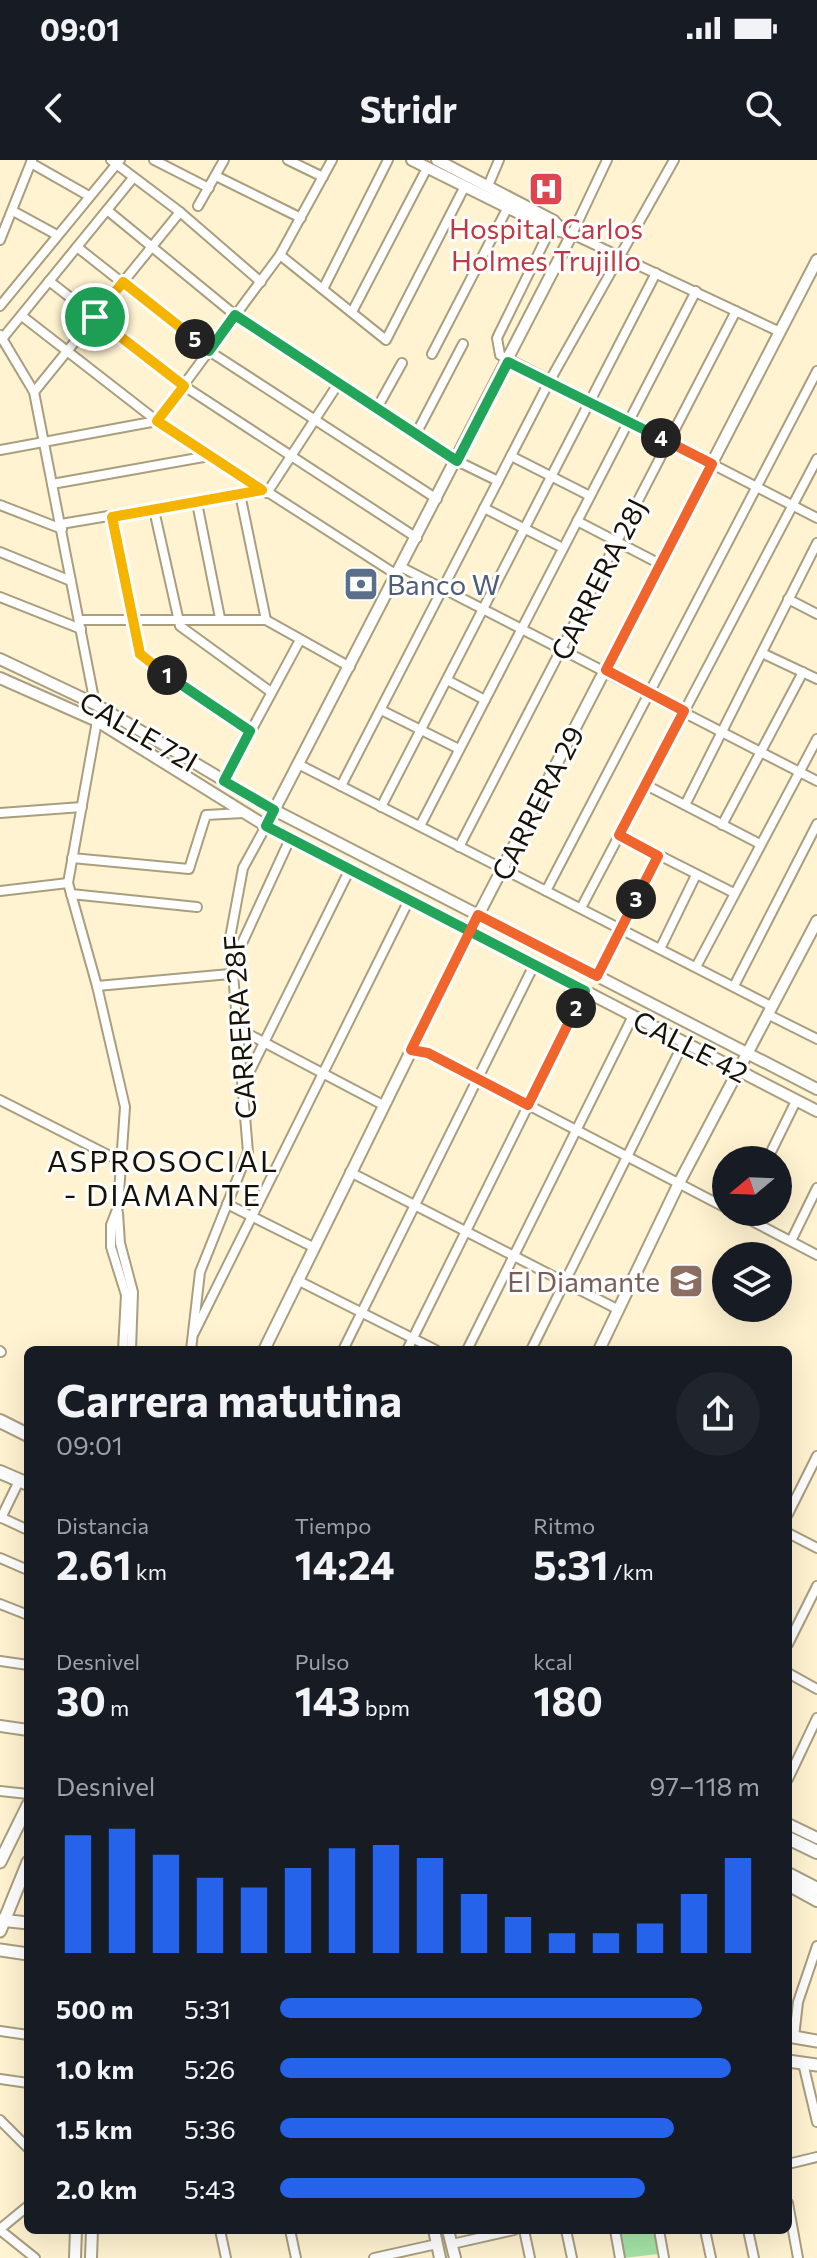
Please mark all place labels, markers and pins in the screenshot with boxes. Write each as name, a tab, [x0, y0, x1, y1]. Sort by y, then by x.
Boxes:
hospital icon: Hospital Carlos Holmes Trujillo	[527, 170, 565, 208]
place label: Hospital Carlos Holmes Trujillo	[449, 211, 643, 277]
pin	[61, 283, 129, 351]
pin: 5	[175, 319, 215, 359]
pin: 4	[641, 418, 681, 458]
bank icon: Banco W	[342, 565, 380, 603]
place label: Banco W	[387, 567, 500, 601]
pin: 1	[147, 655, 187, 695]
pin: 3	[616, 879, 656, 919]
pin: 2	[556, 988, 596, 1028]
school or university icon: El Diamante	[667, 1262, 705, 1300]
place label: El Diamante	[507, 1264, 660, 1298]

